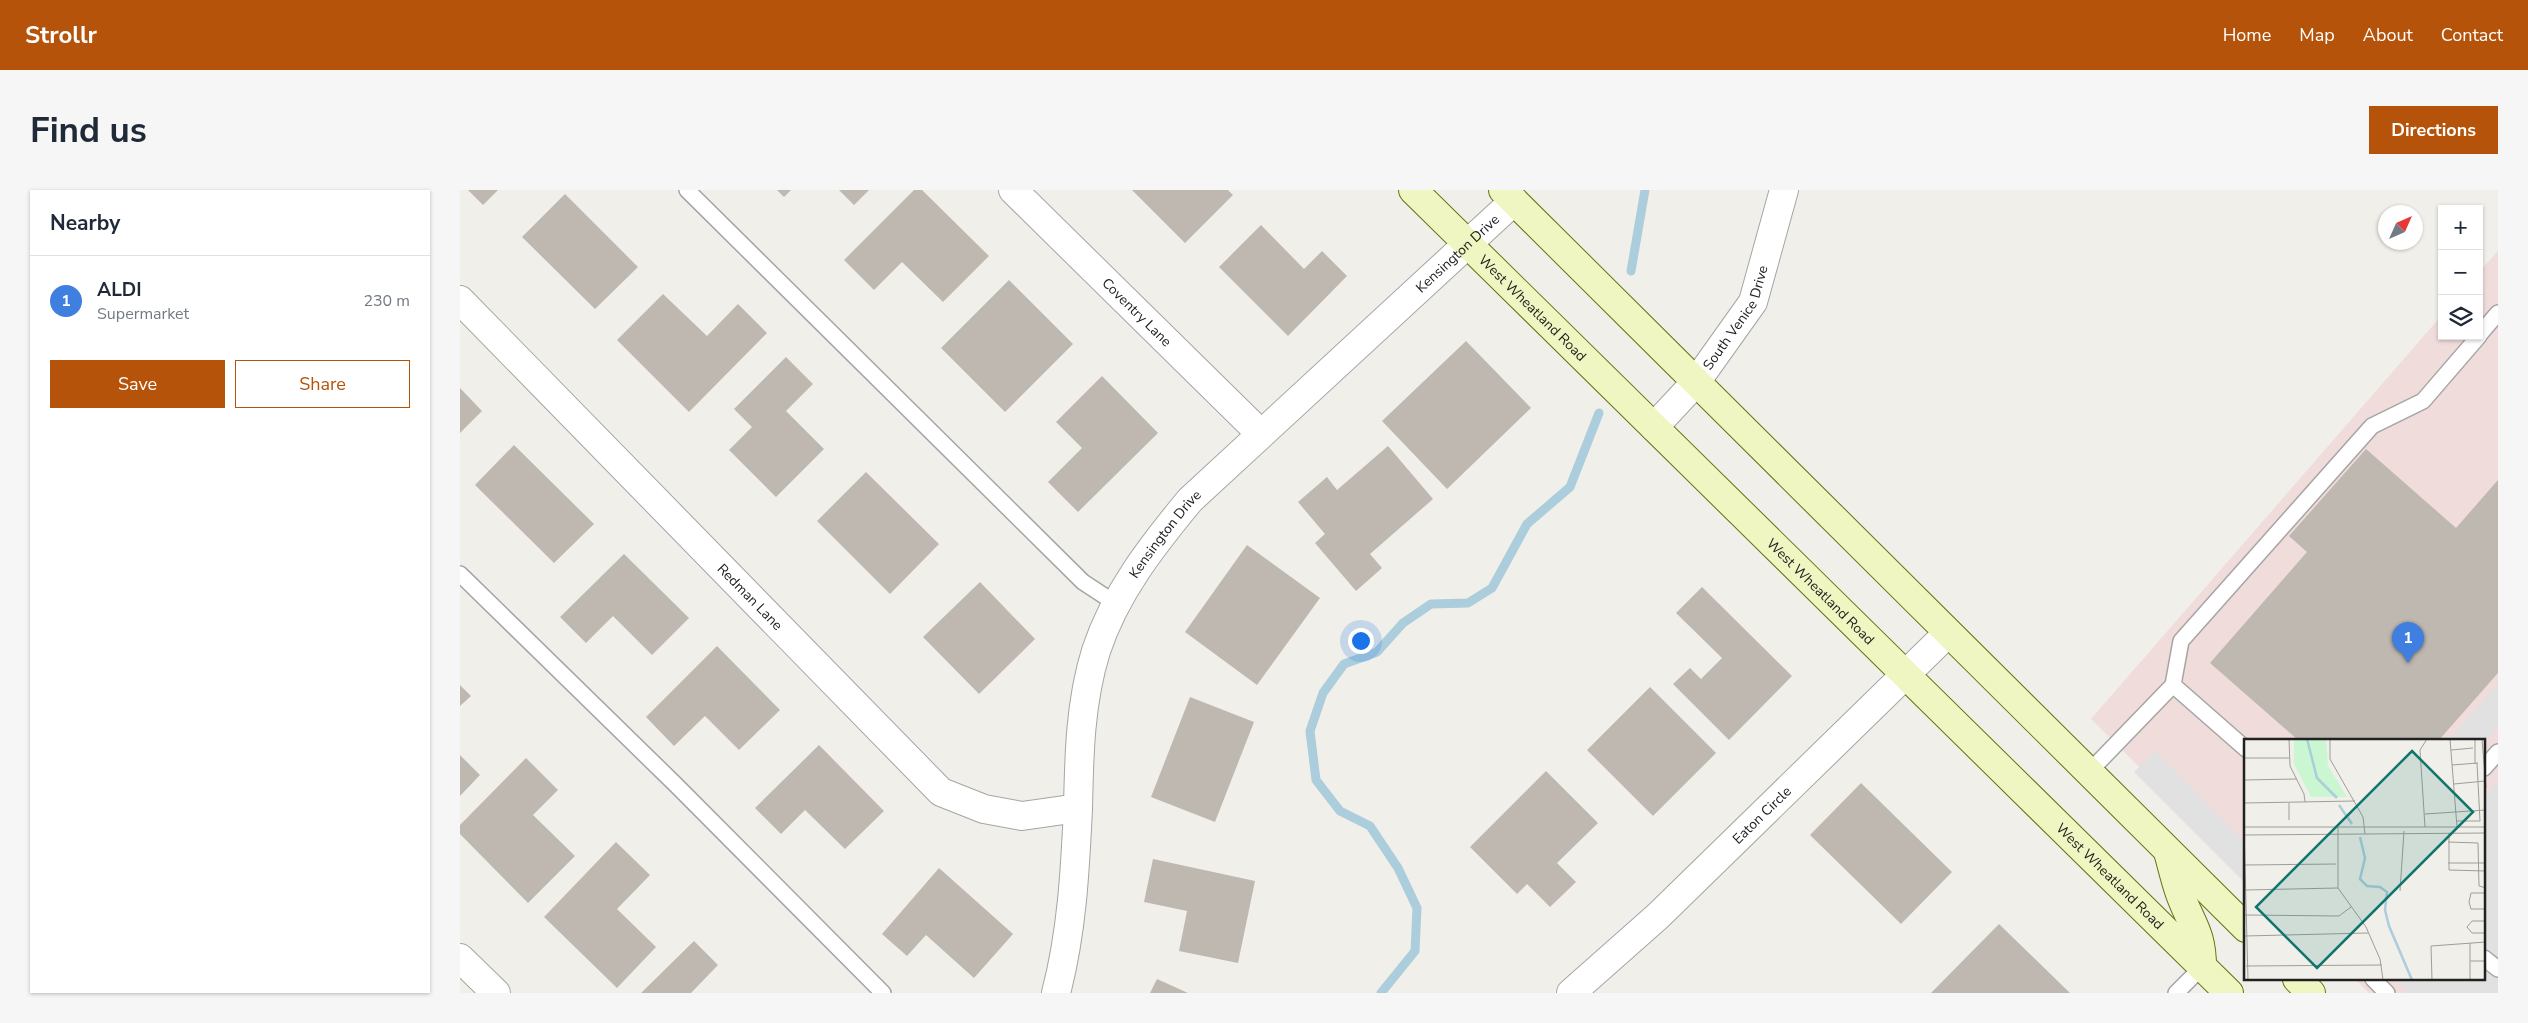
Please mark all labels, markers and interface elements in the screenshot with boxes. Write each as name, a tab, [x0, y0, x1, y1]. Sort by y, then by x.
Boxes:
text: Strollr	[25, 19, 97, 51]
text: Home	[2223, 23, 2271, 47]
text: Map	[2299, 23, 2335, 47]
text: About	[2363, 23, 2413, 47]
text: Contact	[2441, 23, 2503, 47]
button: Directions	[2369, 106, 2498, 154]
text: Find us	[30, 107, 147, 154]
north arrow	[2378, 205, 2423, 250]
map controls	[2438, 205, 2483, 340]
button: +	[2438, 205, 2483, 250]
text: Nearby	[50, 209, 120, 237]
street label: Kensington Drive	[1411, 210, 1503, 297]
street label: West Wheatland Road	[1475, 250, 1591, 365]
button: −	[2438, 250, 2483, 295]
street label: South Venice Drive	[1698, 263, 1772, 374]
street label: Coventry Lane	[1098, 273, 1176, 351]
text: ALDI	[97, 277, 142, 303]
text: 1	[61, 290, 71, 312]
text: 230 m	[363, 290, 410, 312]
button: layers	[2438, 295, 2483, 340]
text: Supermarket	[97, 303, 189, 325]
button: Save	[50, 360, 225, 408]
button: Share	[235, 360, 410, 408]
street label: Kensington Drive	[1124, 485, 1205, 582]
street label: West Wheatland Road	[1763, 534, 1879, 649]
street label: Redman Lane	[713, 559, 787, 634]
pin: 1	[2392, 622, 2424, 663]
your location	[1348, 628, 1374, 654]
inset map	[2244, 739, 2486, 980]
street label: Eaton Circle	[1728, 782, 1795, 848]
street label: West Wheatland Road	[2052, 819, 2168, 933]

